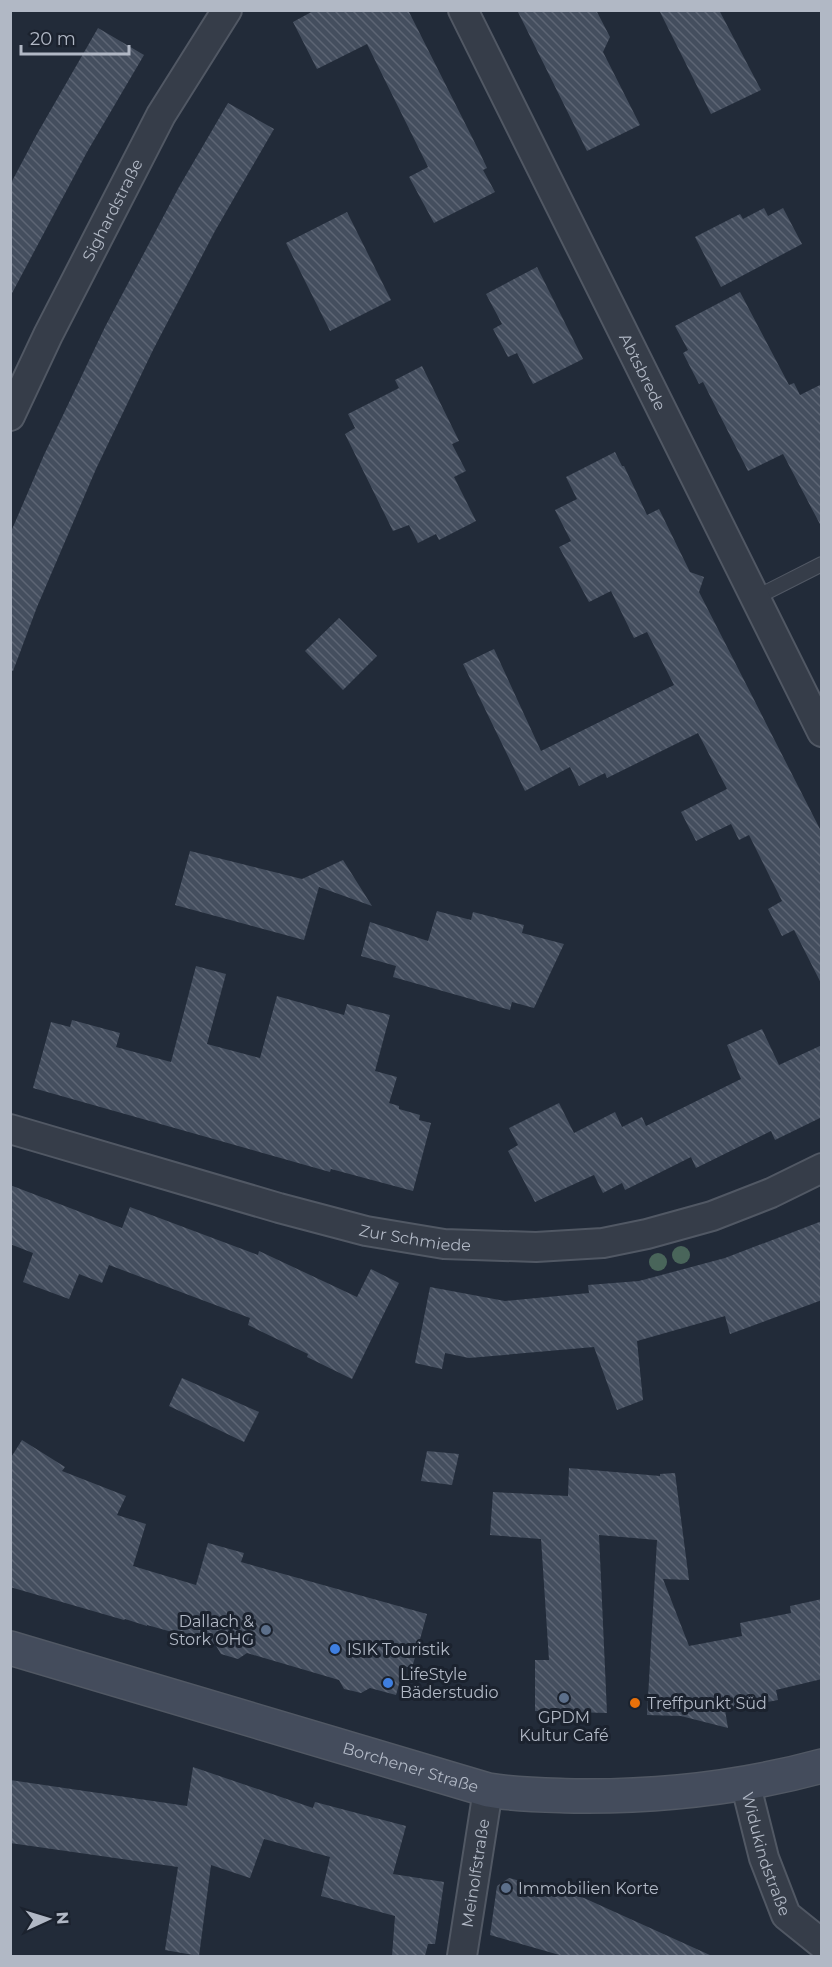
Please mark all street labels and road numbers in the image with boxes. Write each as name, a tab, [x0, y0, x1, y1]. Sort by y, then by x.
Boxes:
street label: Sighardstraße	[79, 156, 147, 265]
street label: Abtsbrede	[615, 330, 670, 414]
street label: Zur Schmiede	[357, 1221, 471, 1255]
street label: Borchener Straße	[340, 1738, 481, 1797]
street label: Widukindstraße	[738, 1790, 794, 1919]
street label: Meinolfstraße	[458, 1817, 493, 1929]

